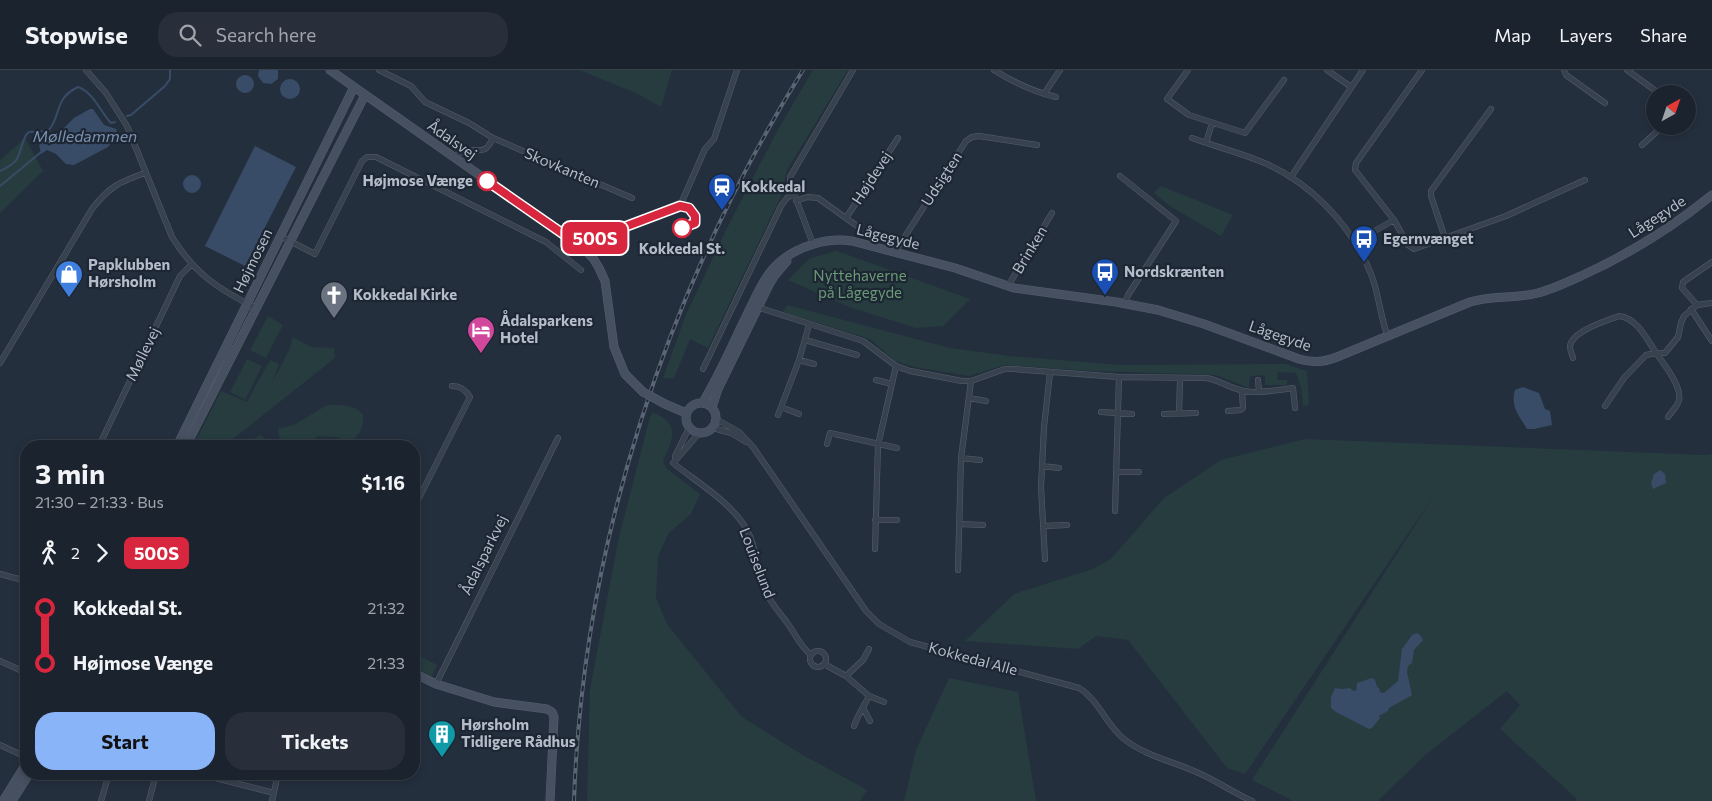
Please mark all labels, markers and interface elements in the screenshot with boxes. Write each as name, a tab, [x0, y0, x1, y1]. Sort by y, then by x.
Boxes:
search box	[158, 12, 508, 57]
text: Stopwise	[25, 20, 128, 49]
icon: search	[176, 21, 204, 49]
text: Search here	[216, 23, 316, 46]
text: Map	[1494, 24, 1531, 46]
text: Layers	[1559, 24, 1612, 46]
text: Share	[1640, 24, 1687, 46]
north arrow	[1646, 85, 1696, 135]
map controls	[1646, 85, 1696, 135]
street label: Ådalsvej	[424, 115, 481, 163]
water label: Mølledammen	[33, 126, 137, 145]
street label: Skovkanten	[522, 143, 603, 191]
street label: Højdevej	[847, 148, 895, 207]
street label: Udsigten	[917, 148, 965, 209]
place label: Højmose Vænge	[362, 171, 473, 189]
marker: Højmose Vænge	[477, 171, 497, 191]
station icon: Kokkedal	[707, 172, 737, 211]
place label: Kokkedal	[741, 177, 805, 195]
street label: Lågegyde	[1624, 191, 1688, 241]
marker: Kokkedal St.	[672, 218, 692, 238]
street label: Lågegyde	[855, 219, 922, 253]
line badge: 500S	[560, 222, 630, 254]
street label: Brinken	[1008, 222, 1050, 277]
bus stop icon: Egernvænget	[1349, 224, 1379, 263]
street label: Højmosen	[229, 225, 275, 296]
text: 500S	[572, 227, 618, 249]
place label: Egernvænget	[1383, 229, 1474, 247]
place label: Kokkedal St.	[639, 239, 725, 257]
place label: Papklubben Hørsholm	[88, 255, 170, 290]
bus stop icon: Nordskrænten	[1090, 257, 1120, 296]
shop icon: Papklubben Hørsholm	[54, 259, 84, 298]
place label: Nordskrænten	[1124, 262, 1224, 280]
park label: Nyttehaverne på Lågegyde	[813, 266, 907, 301]
church icon: Kokkedal Kirke	[319, 280, 349, 319]
place label: Kokkedal Kirke	[353, 285, 457, 303]
place label: Ådalsparkens Hotel	[500, 310, 593, 346]
hotel icon: Ådalsparkens Hotel	[466, 315, 496, 354]
street label: Lågegyde	[1247, 316, 1314, 354]
street label: Møllevej	[121, 324, 163, 383]
text: 3 min	[35, 456, 105, 490]
text: $1.16	[362, 471, 405, 494]
text: 21:30 – 21:33 · Bus	[35, 492, 164, 511]
street label: Ådalsparkvej	[455, 511, 510, 598]
street label: Louiselund	[736, 525, 780, 600]
icon: walk	[35, 539, 63, 567]
icon: forward	[88, 539, 116, 567]
text: 500S	[134, 542, 179, 564]
text: 2	[71, 543, 80, 562]
text: Kokkedal St.	[73, 596, 182, 619]
text: 21:32	[368, 598, 405, 617]
street label: Kokkedal Alle	[927, 638, 1020, 679]
text: Højmose Vænge	[73, 651, 213, 674]
text: 21:33	[367, 653, 405, 672]
button: Start	[35, 712, 215, 770]
button: Tickets	[225, 712, 405, 770]
place label: Hørsholm Tidligere Rådhus	[461, 715, 576, 750]
building icon: Hørsholm Tidligere Rådhus	[427, 719, 457, 758]

